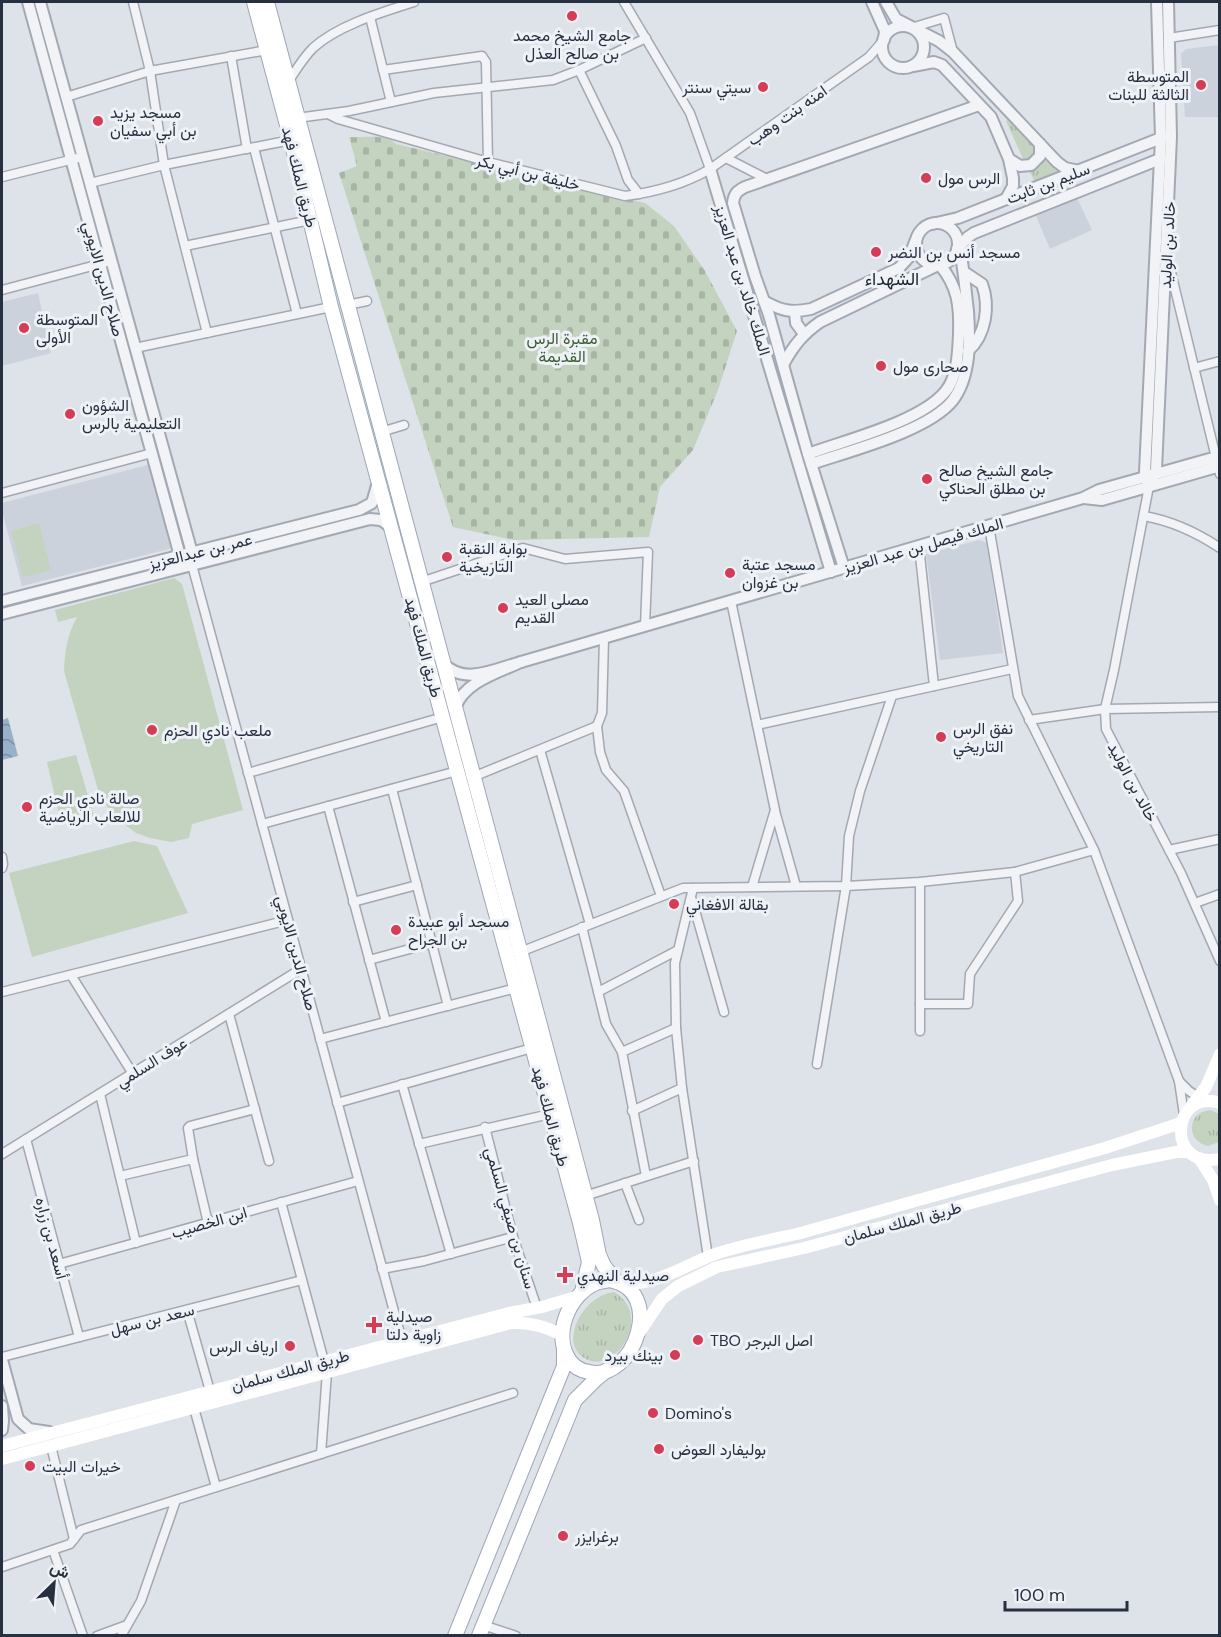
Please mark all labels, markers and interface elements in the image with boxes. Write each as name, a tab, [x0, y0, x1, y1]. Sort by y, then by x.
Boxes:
marker: جامع الشيخ محمد بن صالح العذل	[565, 9, 579, 23]
place label: جامع الشيخ محمد بن صالح العذل	[513, 25, 631, 65]
place label: المتوسطة الثالثة للبنات	[1108, 66, 1189, 105]
place label: سيتي سنتر	[681, 77, 751, 101]
marker: المتوسطة الثالثة للبنات	[1194, 78, 1208, 92]
street label: امنه بنت وهب	[743, 80, 831, 151]
marker: سيتي سنتر	[756, 80, 770, 94]
place label: مسجد يزيد بن أبي سفيان	[110, 102, 196, 144]
marker: مسجد يزيد بن أبي سفيان	[91, 114, 105, 128]
street label: طريق الملك فهد	[277, 124, 322, 230]
street label: خليفة بن أبي بكر	[472, 149, 582, 199]
street label: سليم بن ثابت	[1004, 158, 1093, 209]
place label: الرس مول	[938, 168, 1000, 189]
marker: الرس مول	[919, 171, 933, 185]
street label: الملك خالد بن عبد العزيز	[709, 201, 775, 358]
street label: خالد بن الوليد	[1155, 201, 1180, 289]
street label: صلاح الدين الايوبي	[75, 219, 129, 340]
place label: مسجد أنس بن النضر	[887, 242, 1020, 263]
marker: مسجد أنس بن النضر	[869, 245, 883, 259]
district label: الشهداء	[865, 267, 919, 291]
place label: المتوسطة الأولى	[36, 309, 98, 348]
marker: المتوسطة الأولى	[17, 321, 31, 335]
park label: مقبرة الرس القديمة	[527, 328, 597, 367]
place label: صحارى مول	[893, 356, 968, 377]
marker: صحارى مول	[874, 359, 888, 373]
place label: الشؤون التعليمية بالرس	[82, 395, 181, 434]
marker: الشؤون التعليمية بالرس	[63, 407, 77, 421]
place label: جامع الشيخ صالح بن مطلق الحناكي	[939, 460, 1054, 502]
marker: جامع الشيخ صالح بن مطلق الحناكي	[920, 472, 934, 486]
street label: الملك فيصل بن عبد العزيز	[840, 513, 1006, 579]
street label: عمر بن عبدالعزيز	[145, 528, 254, 575]
place label: بوابة النقبة التاريخية	[459, 538, 527, 577]
marker: بوابة النقبة التاريخية	[440, 550, 454, 564]
place label: مسجد عتبة بن غزوان	[742, 554, 816, 593]
marker: مسجد عتبة بن غزوان	[723, 566, 737, 580]
place label: مصلى العيد القديم	[515, 589, 589, 628]
street label: طريق الملك فهد	[400, 594, 447, 700]
marker: مصلى العيد القديم	[496, 601, 510, 615]
place label: نفق الرس التاريخي	[953, 718, 1013, 760]
place label: ملعب نادي الحزم	[164, 720, 272, 744]
marker: ملعب نادي الحزم	[145, 723, 159, 737]
marker: نفق الرس التاريخي	[934, 730, 948, 744]
street label: خالد بن الوليد	[1103, 739, 1162, 826]
place label: صالة نادي الحزم للالعاب الرياضية	[39, 788, 141, 827]
marker: صالة نادي الحزم للالعاب الرياضية	[20, 800, 34, 814]
street label: صلاح الدين الايوبي	[268, 893, 322, 1014]
place label: بقالة الافغاني	[686, 894, 768, 918]
marker: بقالة الافغاني	[667, 897, 681, 911]
place label: مسجد أبو عبيدة بن الجراح	[408, 911, 509, 951]
marker: مسجد أبو عبيدة بن الجراح	[389, 923, 403, 937]
street label: عوف السلمي	[112, 1032, 192, 1095]
street label: طريق الملك فهد	[527, 1063, 574, 1169]
street label: سنان بن صيفي السلمي	[477, 1145, 541, 1292]
street label: أسعد بن زراره	[31, 1195, 73, 1282]
street label: طريق الملك سلمان	[841, 1197, 964, 1248]
street label: ابن الخصيب	[169, 1202, 249, 1243]
place label: صيدلية النهدي	[577, 1265, 669, 1289]
marker: صيدلية النهدي	[558, 1268, 572, 1282]
street label: سعد بن سهل	[108, 1299, 197, 1340]
place label: صيدلية زاوية دلتا	[386, 1306, 441, 1345]
marker: صيدلية زاوية دلتا	[367, 1318, 381, 1332]
place label: TBO اصل البرجر	[710, 1330, 813, 1351]
marker: TBO اصل البرجر	[691, 1333, 705, 1347]
place label: ارياف الرس	[209, 1336, 278, 1357]
marker: ارياف الرس	[283, 1339, 297, 1353]
street label: طريق الملك سلمان	[229, 1345, 352, 1396]
place label: بينك بيرد	[605, 1345, 663, 1366]
marker: بينك بيرد	[668, 1348, 682, 1362]
place label: Domino's	[665, 1403, 732, 1424]
marker: Domino's	[646, 1406, 660, 1420]
place label: بوليفارد العوض	[671, 1439, 766, 1460]
marker: بوليفارد العوض	[652, 1442, 666, 1456]
place label: خيرات البيت	[42, 1456, 121, 1477]
marker: خيرات البيت	[23, 1459, 37, 1473]
place label: برغرايزر	[574, 1526, 619, 1547]
marker: برغرايزر	[556, 1529, 570, 1543]
north arrow	[24, 1553, 84, 1613]
text: ش	[47, 1556, 73, 1583]
scale bar	[1005, 1574, 1126, 1612]
text: 100 m	[1014, 1583, 1065, 1607]

